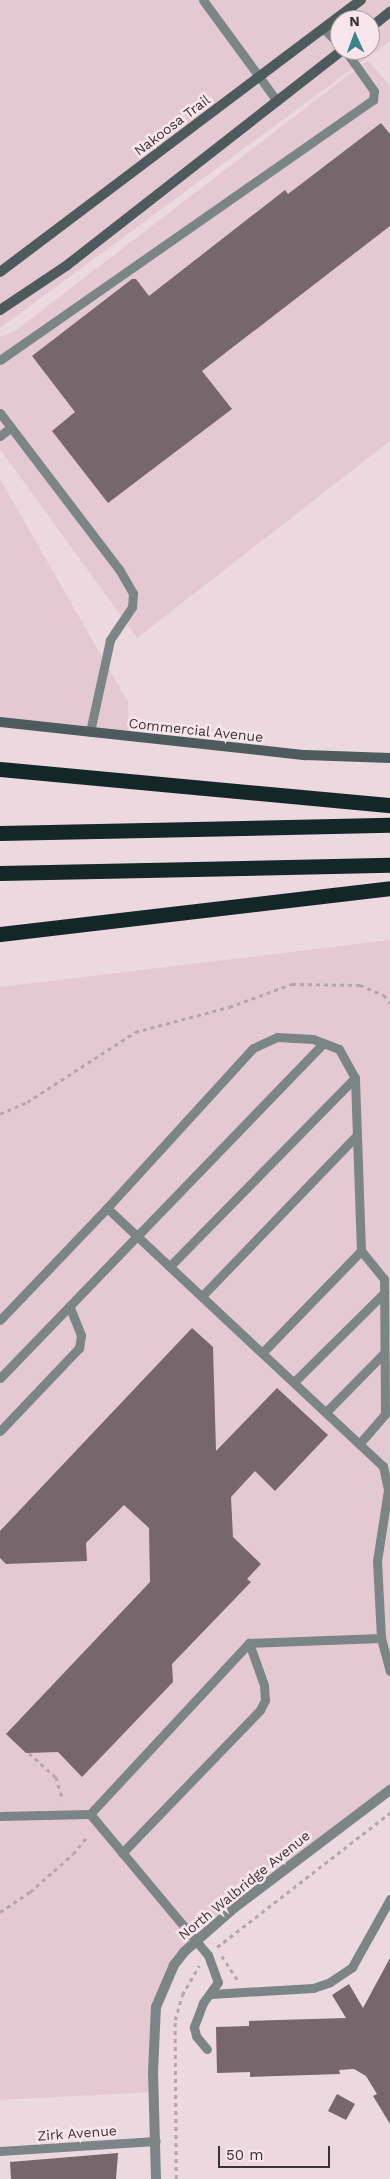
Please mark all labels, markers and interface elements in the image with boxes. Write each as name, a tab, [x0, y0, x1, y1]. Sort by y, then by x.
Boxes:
north arrow	[330, 10, 380, 60]
text: N	[349, 13, 360, 29]
street label: Nakoosa Trail	[130, 91, 214, 159]
street label: Commercial Avenue	[127, 715, 265, 745]
street label: North Walbridge Avenue	[175, 1827, 313, 1943]
street label: Zirk Avenue	[36, 2122, 118, 2144]
scale bar	[220, 2136, 332, 2168]
text: 50 m	[226, 2146, 263, 2164]

